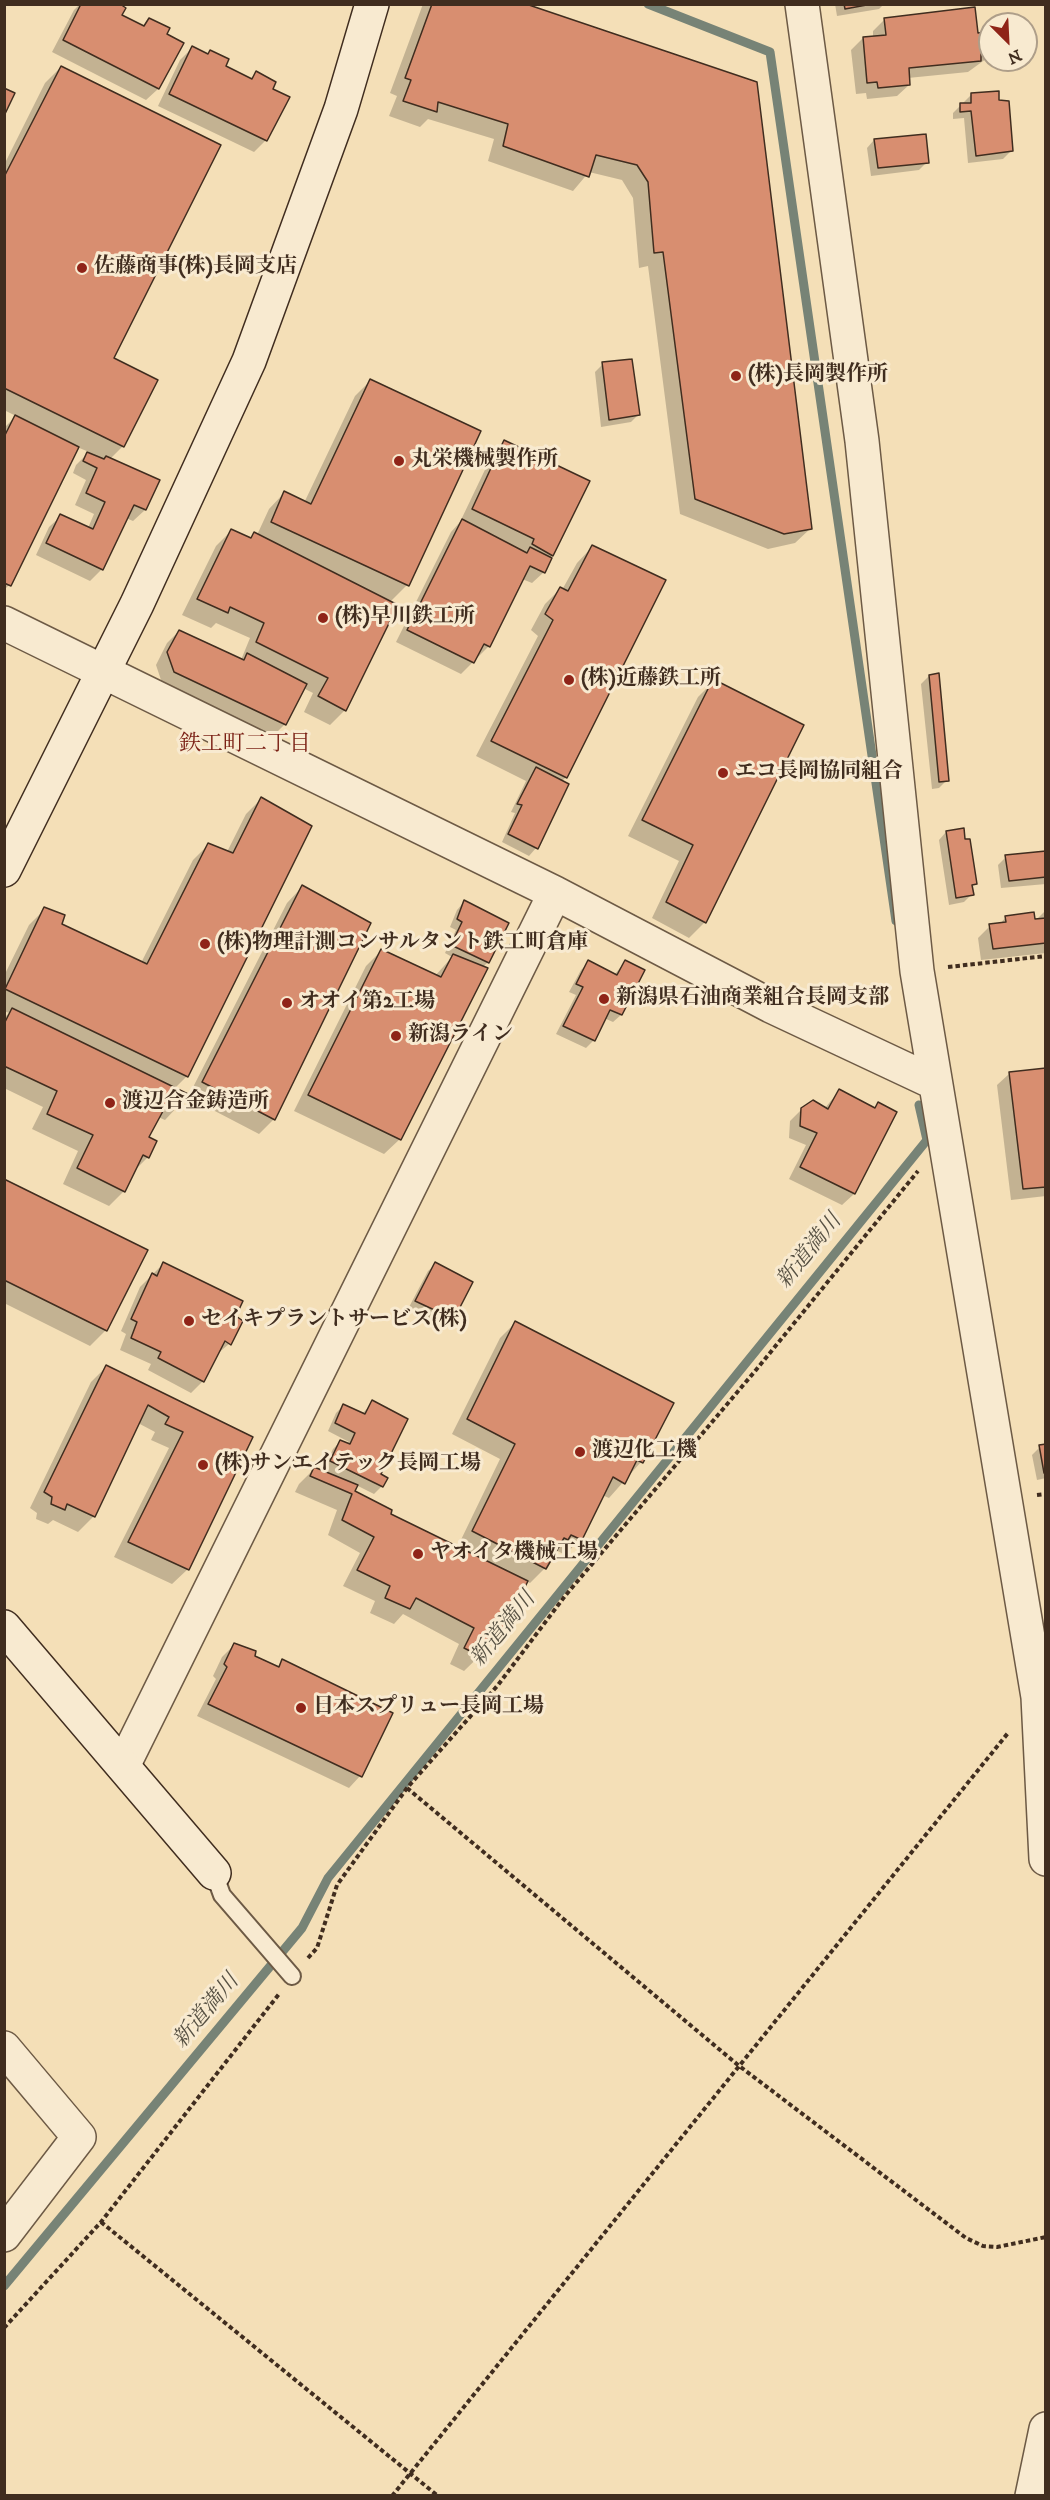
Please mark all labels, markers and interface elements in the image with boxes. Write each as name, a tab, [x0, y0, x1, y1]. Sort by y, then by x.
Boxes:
north arrow	[978, 12, 1038, 72]
text: N	[1004, 45, 1025, 68]
place label: 佐藤商事(株)長岡支店	[94, 255, 297, 281]
marker: 佐藤商事(株)長岡支店	[75, 261, 89, 275]
place label: (株)長岡製作所	[748, 363, 888, 389]
marker: (株)長岡製作所	[729, 369, 743, 383]
place label: 丸栄機械製作所	[411, 448, 558, 474]
marker: 丸栄機械製作所	[392, 454, 406, 468]
place label: (株)早川鉄工所	[335, 605, 475, 631]
marker: (株)早川鉄工所	[316, 611, 330, 625]
place label: (株)近藤鉄工所	[581, 667, 721, 693]
marker: (株)近藤鉄工所	[562, 673, 576, 687]
district label: 鉄工町二丁目	[179, 732, 311, 758]
place label: エコ長岡協同組合	[735, 760, 903, 786]
marker: エコ長岡協同組合	[716, 766, 730, 780]
place label: (株)物理計測コンサルタント鉄工町倉庫	[217, 931, 588, 957]
marker: (株)物理計測コンサルタント鉄工町倉庫	[198, 937, 212, 951]
place label: 新潟県石油商業組合長岡支部	[616, 986, 889, 1012]
place label: オオイ第2工場	[299, 990, 435, 1016]
marker: 新潟県石油商業組合長岡支部	[597, 992, 611, 1006]
marker: オオイ第2工場	[280, 996, 294, 1010]
place label: 新潟ライン	[408, 1023, 513, 1049]
marker: 新潟ライン	[389, 1029, 403, 1043]
place label: 渡辺合金鋳造所	[122, 1090, 269, 1116]
marker: 渡辺合金鋳造所	[103, 1096, 117, 1110]
water label: 新道満川	[772, 1209, 848, 1295]
place label: セイキプラントサービス(株)	[201, 1308, 467, 1334]
marker: セイキプラントサービス(株)	[182, 1314, 196, 1328]
place label: 渡辺化工機	[592, 1439, 697, 1465]
marker: 渡辺化工機	[573, 1445, 587, 1459]
place label: (株)サンエイテック長岡工場	[215, 1452, 481, 1478]
marker: (株)サンエイテック長岡工場	[196, 1458, 210, 1472]
place label: ヤオイタ機械工場	[430, 1541, 598, 1567]
marker: ヤオイタ機械工場	[411, 1547, 425, 1561]
water label: 新道満川	[466, 1587, 542, 1673]
place label: 日本スプリュー長岡工場	[313, 1695, 544, 1721]
marker: 日本スプリュー長岡工場	[294, 1701, 308, 1715]
water label: 新道満川	[169, 1970, 245, 2054]

